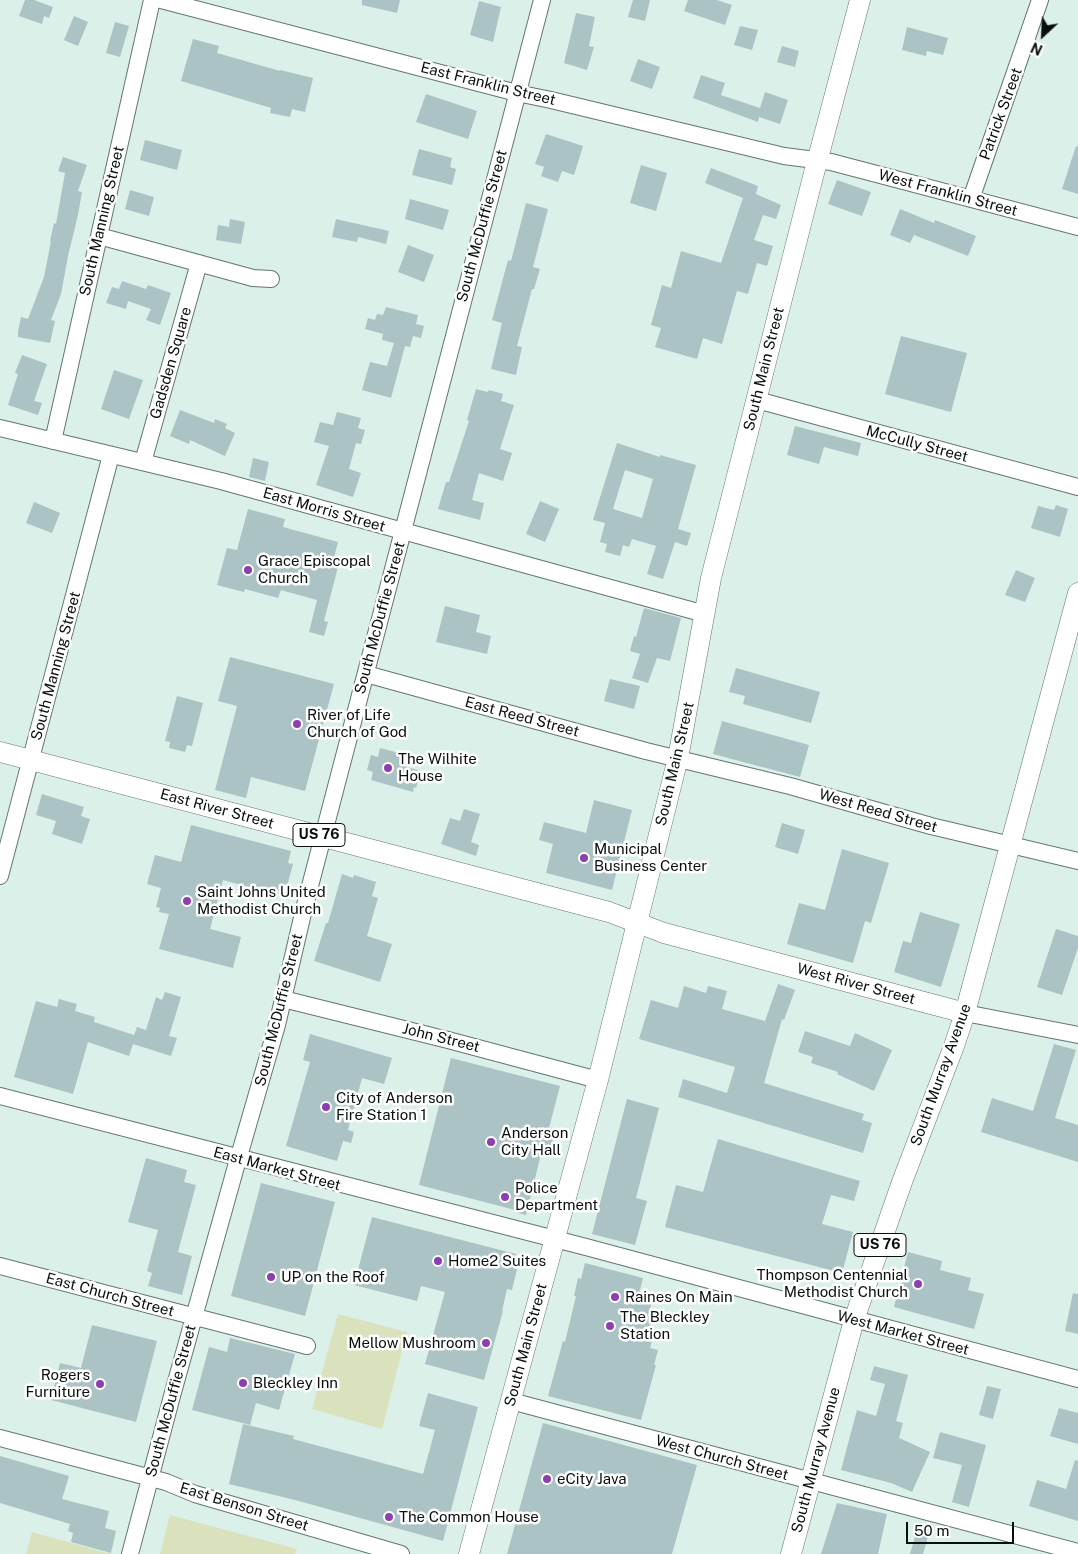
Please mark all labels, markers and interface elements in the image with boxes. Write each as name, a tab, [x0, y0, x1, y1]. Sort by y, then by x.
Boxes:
north arrow	[1018, 10, 1068, 60]
text: N	[1028, 39, 1045, 58]
street label: East Franklin Street	[419, 59, 557, 109]
street label: Patrick Street	[976, 65, 1026, 163]
street label: South Manning Street	[76, 144, 128, 298]
street label: South McDuffie Street	[453, 148, 511, 304]
street label: West Franklin Street	[876, 166, 1020, 220]
street label: Gadsden Square	[146, 305, 196, 421]
street label: South Main Street	[740, 305, 788, 433]
street label: McCully Street	[864, 422, 970, 466]
street label: East Morris Street	[261, 484, 387, 536]
street label: South McDuffie Street	[351, 540, 409, 696]
place label: Grace Episcopal Church	[258, 552, 371, 587]
marker: Grace Episcopal Church	[242, 564, 254, 576]
street label: South Manning Street	[27, 590, 85, 742]
street label: East Reed Street	[463, 693, 581, 741]
street label: South Main Street	[652, 700, 698, 828]
place label: River of Life Church of God	[307, 706, 407, 741]
marker: River of Life Church of God	[291, 718, 303, 730]
place label: The Wilhite House	[398, 750, 477, 785]
marker: The Wilhite House	[382, 762, 394, 774]
street label: East River Street	[158, 785, 276, 833]
street label: West Reed Street	[817, 785, 939, 837]
road number: US 76	[293, 824, 345, 846]
place label: Municipal Business Center	[594, 840, 707, 875]
marker: Municipal Business Center	[578, 852, 590, 864]
place label: Saint Johns United Methodist Church	[197, 883, 326, 918]
marker: Saint Johns United Methodist Church	[181, 895, 193, 907]
street label: South McDuffie Street	[251, 932, 307, 1088]
street label: West River Street	[795, 960, 917, 1008]
street label: South Murray Avenue	[907, 1001, 975, 1149]
street label: John Street	[400, 1020, 482, 1056]
place label: City of Anderson Fire Station 1	[336, 1089, 453, 1124]
marker: City of Anderson Fire Station 1	[320, 1101, 332, 1113]
place label: Anderson City Hall	[501, 1124, 568, 1159]
marker: Anderson City Hall	[485, 1136, 497, 1148]
street label: East Market Street	[211, 1143, 343, 1195]
place label: Police Department	[515, 1179, 598, 1214]
marker: Police Department	[499, 1191, 511, 1203]
road number: US 76	[854, 1234, 906, 1256]
place label: Home2 Suites	[448, 1252, 546, 1270]
marker: Home2 Suites	[432, 1255, 444, 1267]
place label: Thompson Centennial Methodist Church	[757, 1266, 908, 1301]
place label: UP on the Roof	[281, 1268, 385, 1286]
street label: East Church Street	[44, 1269, 176, 1321]
marker: UP on the Roof	[265, 1271, 277, 1283]
marker: Thompson Centennial Methodist Church	[912, 1278, 924, 1290]
street label: South Main Street	[501, 1281, 551, 1409]
place label: Raines On Main	[625, 1288, 733, 1306]
marker: Raines On Main	[609, 1291, 621, 1303]
street label: West Market Street	[835, 1307, 971, 1359]
place label: The Bleckley Station	[620, 1308, 709, 1343]
marker: The Bleckley Station	[604, 1320, 616, 1332]
street label: South McDuffie Street	[142, 1323, 200, 1479]
place label: Mellow Mushroom	[348, 1334, 476, 1352]
marker: Mellow Mushroom	[480, 1337, 492, 1349]
place label: Rogers Furniture	[25, 1366, 90, 1401]
place label: Bleckley Inn	[253, 1374, 338, 1392]
marker: Bleckley Inn	[237, 1377, 249, 1389]
marker: Rogers Furniture	[94, 1378, 106, 1390]
street label: South Murray Avenue	[788, 1385, 844, 1535]
street label: West Church Street	[654, 1432, 790, 1484]
place label: eCity Java	[557, 1470, 627, 1488]
marker: eCity Java	[541, 1473, 553, 1485]
street label: East Benson Street	[177, 1479, 311, 1535]
place label: The Common House	[399, 1508, 539, 1526]
marker: The Common House	[383, 1511, 395, 1523]
scale bar	[908, 1512, 1016, 1544]
text: 50 m	[914, 1522, 949, 1539]

